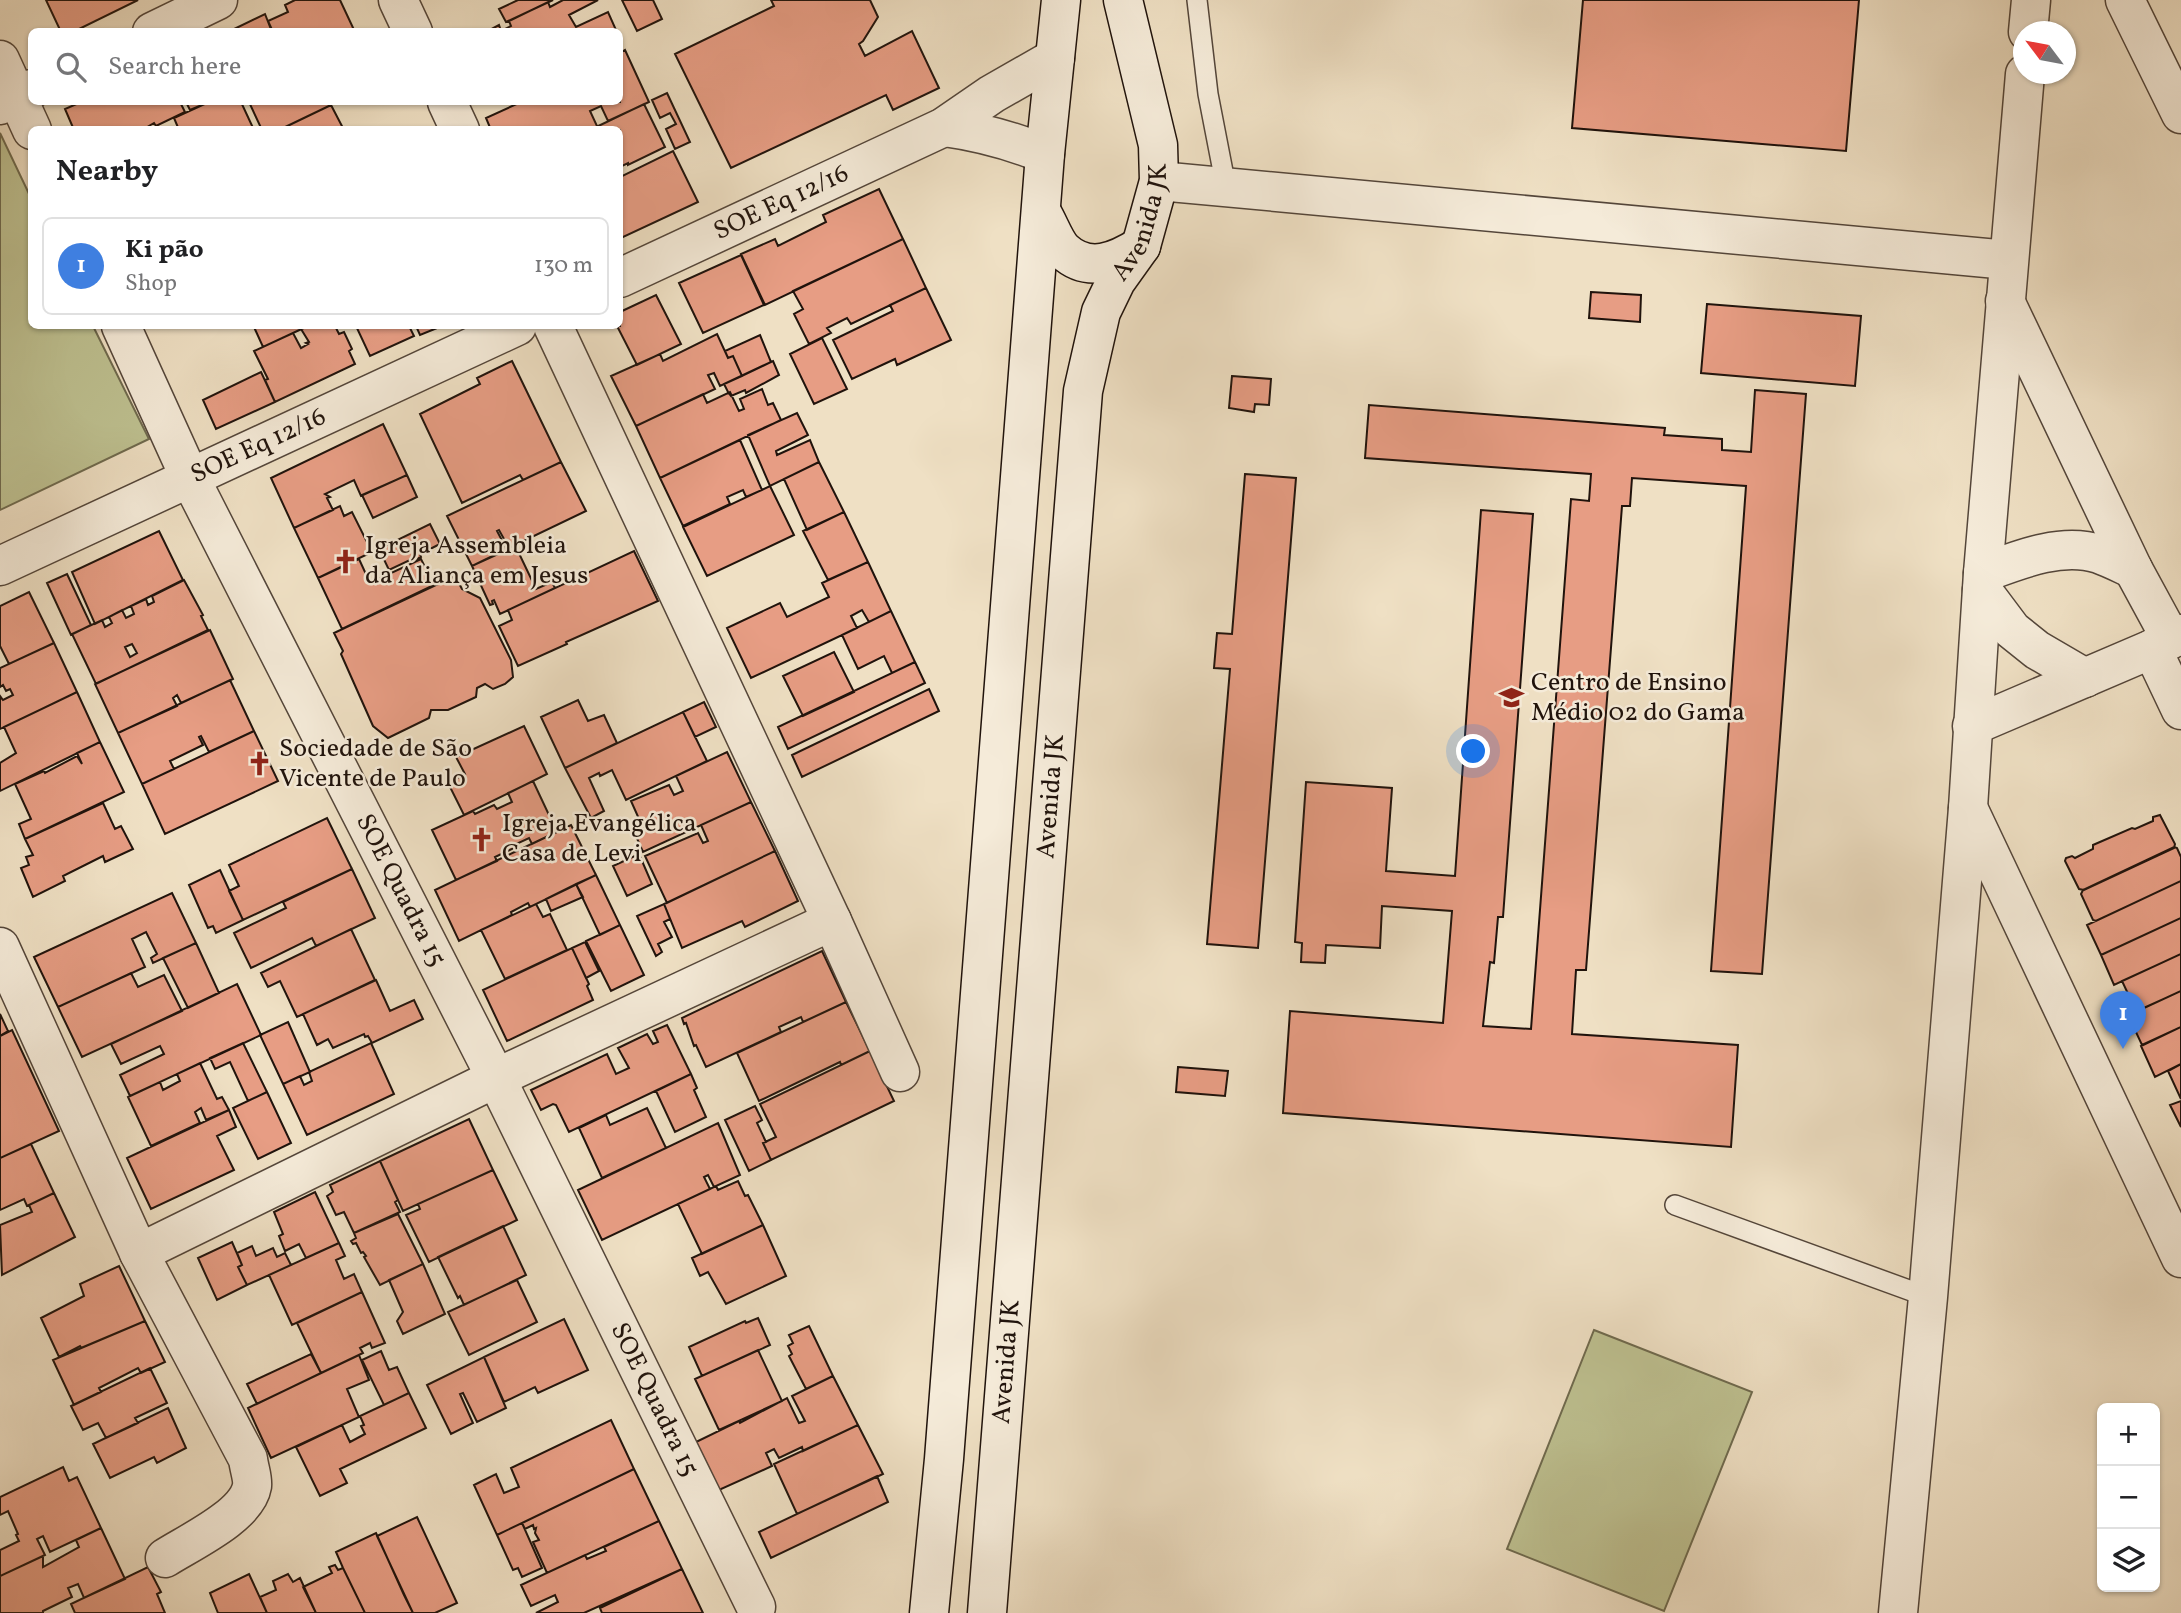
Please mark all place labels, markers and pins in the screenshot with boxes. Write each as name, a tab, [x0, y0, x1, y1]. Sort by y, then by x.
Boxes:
place label: Igreja Assembleia da Aliança em Jesus	[365, 528, 588, 594]
church icon: Igreja Assembleia da Aliança em Jesus	[331, 547, 359, 575]
place label: Centro de Ensino Médio 02 do Gama	[1531, 665, 1745, 731]
school or university icon: Centro de Ensino Médio 02 do Gama	[1497, 684, 1525, 712]
place label: Sociedade de São Vicente de Paulo	[279, 731, 472, 797]
church icon: Sociedade de São Vicente de Paulo	[245, 750, 273, 778]
place label: Igreja Evangélica Casa de Levi	[502, 806, 697, 872]
church icon: Igreja Evangélica Casa de Levi	[468, 825, 496, 853]
pin: 1	[2100, 991, 2146, 1049]

